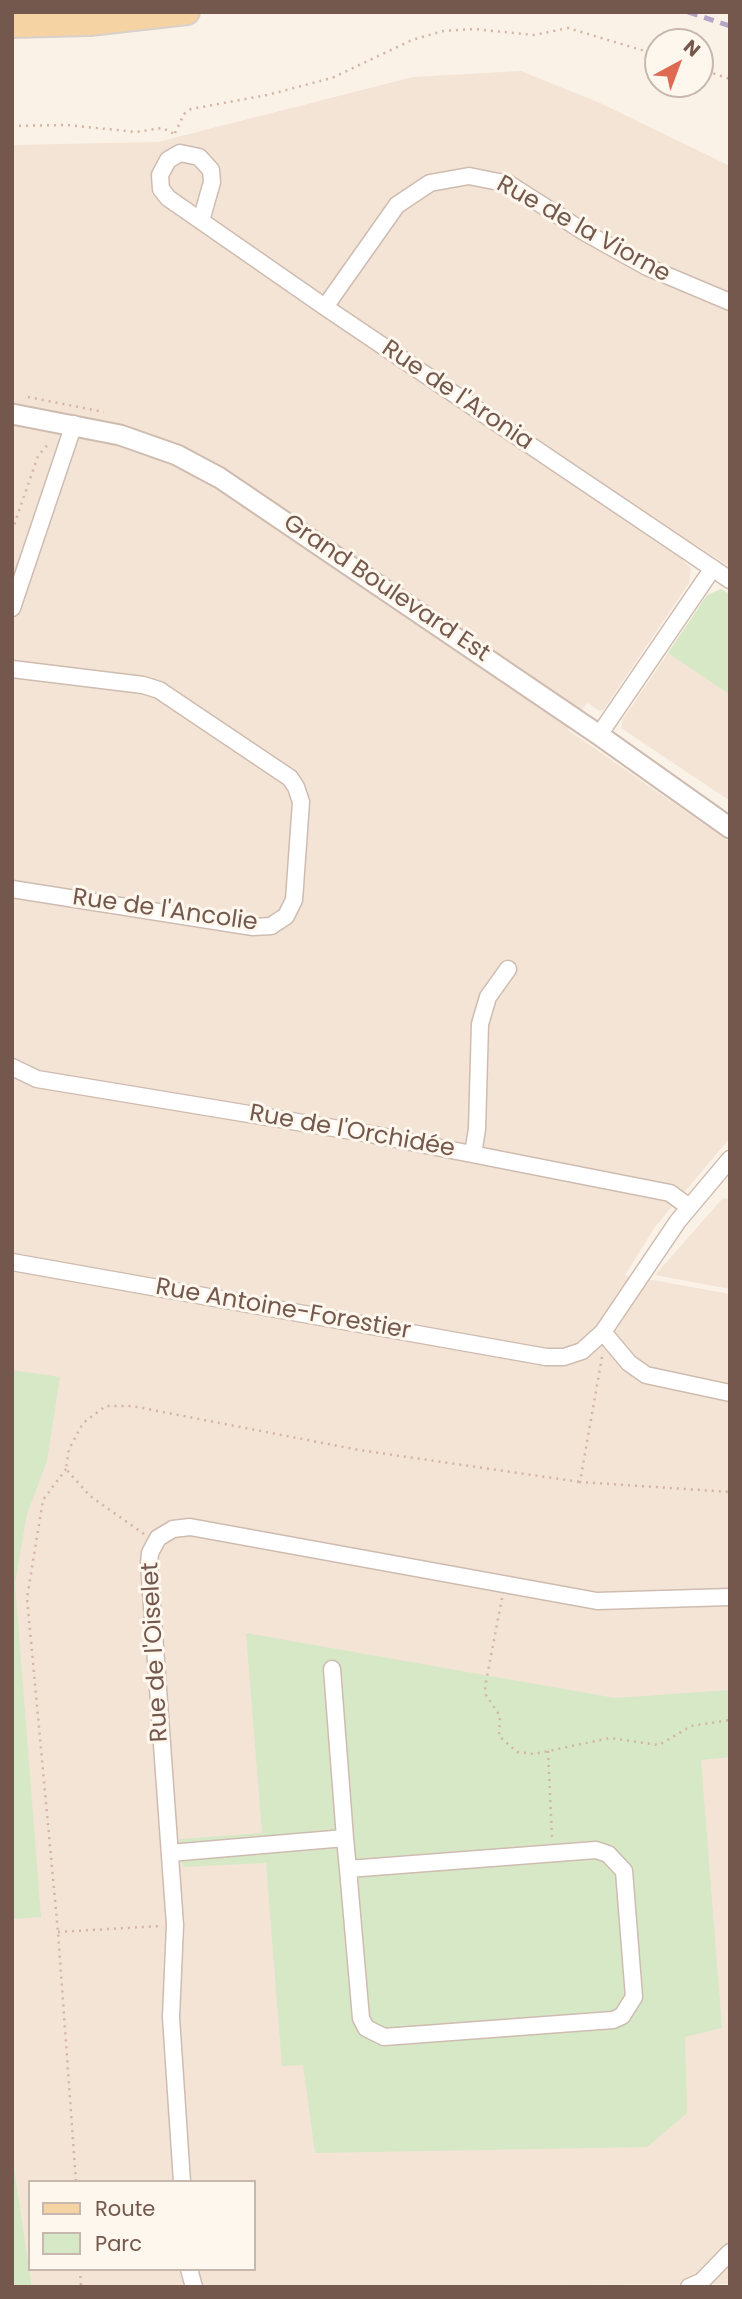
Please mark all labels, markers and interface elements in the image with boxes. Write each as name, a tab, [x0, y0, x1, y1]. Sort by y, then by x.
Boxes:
north arrow	[644, 28, 714, 98]
text: N	[678, 33, 706, 63]
street label: Rue de la Viorne	[491, 170, 675, 290]
street label: Rue de l'Aronia	[376, 335, 538, 457]
street label: Grand Boulevard Est	[277, 509, 495, 669]
street label: Rue de l'Ancolie	[71, 884, 259, 938]
street label: Rue de l'Orchidée	[247, 1100, 457, 1164]
street label: Rue Antoine-Forestier	[153, 1273, 413, 1347]
street label: Rue de l'Oiselet	[137, 1561, 175, 1743]
legend	[28, 2180, 256, 2271]
text: Route	[95, 2194, 155, 2223]
text: Parc	[95, 2229, 142, 2258]

